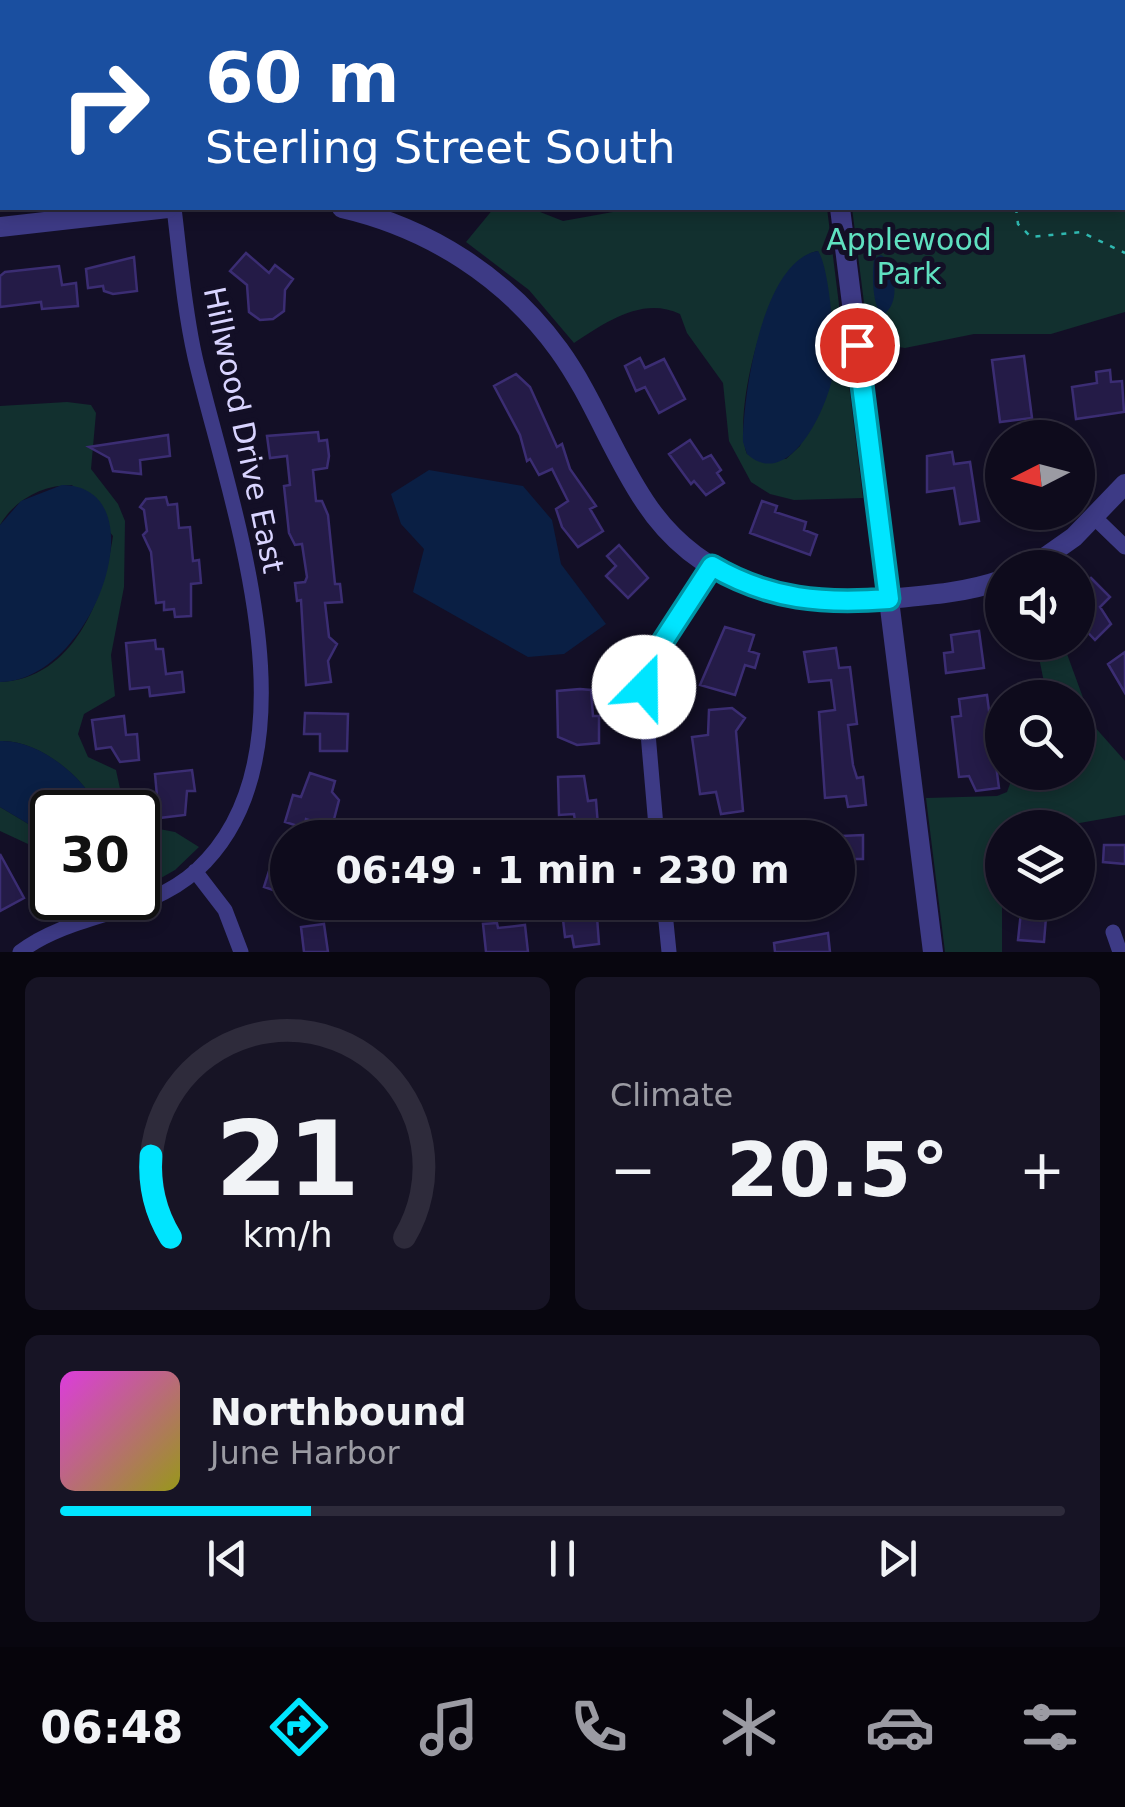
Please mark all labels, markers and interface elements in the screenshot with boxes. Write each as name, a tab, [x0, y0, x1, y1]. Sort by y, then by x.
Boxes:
text: 60 m	[205, 37, 400, 119]
icon: right	[40, 40, 170, 170]
text: Sterling Street South	[205, 121, 676, 174]
park label: Applewood Park	[826, 222, 992, 291]
street label: Hillwood Drive East	[197, 284, 291, 576]
pin	[815, 303, 900, 388]
icon: arrive	[830, 318, 885, 373]
north arrow	[985, 420, 1095, 530]
map controls	[985, 420, 1095, 920]
button: sound	[985, 550, 1095, 660]
position arrow	[592, 635, 696, 739]
button: search	[985, 680, 1095, 790]
speed limit sign: 30	[30, 790, 160, 920]
button: layers	[985, 810, 1095, 920]
text: 06:49 · 1 min · 230 m	[335, 848, 790, 892]
text: Climate	[610, 1076, 733, 1114]
text: 21	[215, 1098, 360, 1220]
text: 20.5°	[726, 1126, 949, 1214]
text: −	[610, 1138, 656, 1202]
text: +	[1019, 1138, 1065, 1202]
text: km/h	[242, 1214, 333, 1255]
text: Northbound	[210, 1390, 466, 1434]
text: June Harbor	[210, 1434, 400, 1472]
icon: previous	[200, 1531, 255, 1586]
icon: pause	[535, 1531, 590, 1586]
icon: next	[870, 1531, 925, 1586]
icon: directions	[264, 1692, 334, 1762]
icon: music	[414, 1692, 484, 1762]
icon: phone	[564, 1692, 634, 1762]
icon: climate	[714, 1692, 784, 1762]
icon: car	[865, 1692, 935, 1762]
icon: filters	[1015, 1692, 1085, 1762]
text: 06:48	[40, 1701, 183, 1754]

